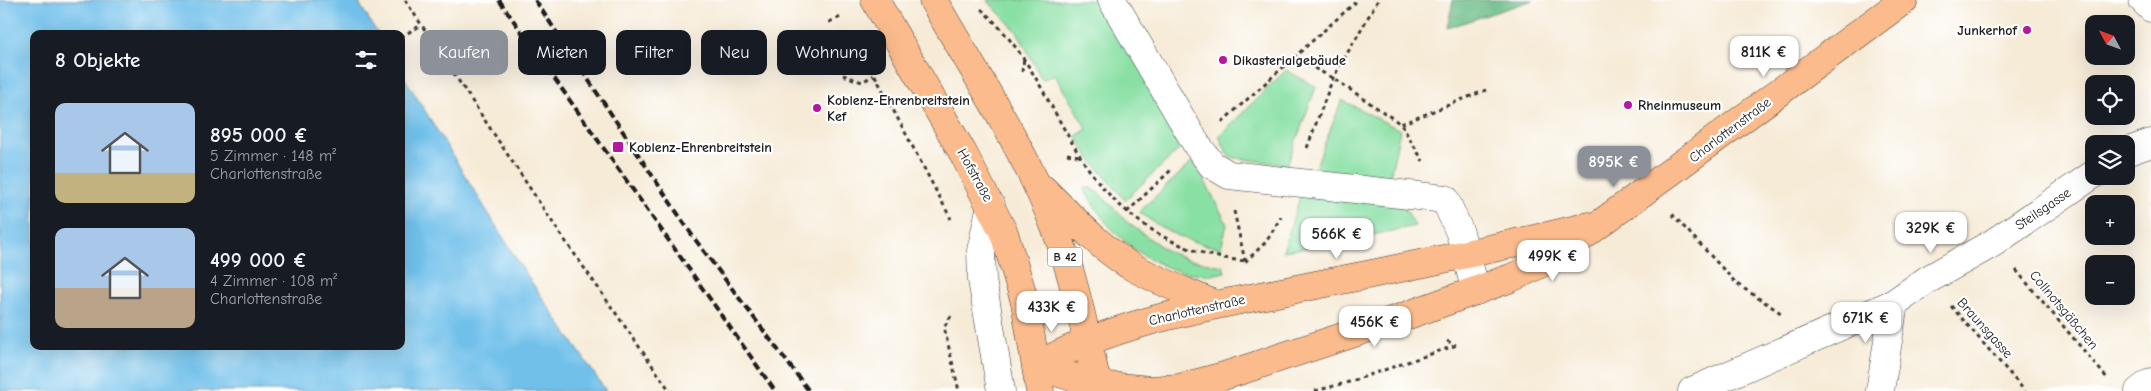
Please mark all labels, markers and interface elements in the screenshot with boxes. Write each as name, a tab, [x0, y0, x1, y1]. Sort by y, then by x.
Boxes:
north arrow	[2085, 15, 2135, 65]
map controls	[2085, 15, 2135, 305]
place label: Junkerhof	[1957, 22, 2017, 39]
marker: Junkerhof	[2021, 24, 2033, 36]
chip: Kaufen	[420, 30, 508, 75]
chip: Mieten	[518, 30, 606, 75]
chip: Filter	[616, 30, 691, 75]
chip: Neu	[701, 30, 767, 75]
chip: Wohnung	[777, 30, 886, 75]
pin: 811K €	[1723, 36, 1805, 78]
text: 811K €	[1741, 43, 1787, 61]
icon: filters	[352, 46, 380, 74]
text: 8 Objekte	[55, 48, 140, 72]
place label: Dikasterialgebäude	[1233, 52, 1346, 69]
marker: Dikasterialgebäude	[1217, 54, 1229, 66]
button: locate	[2085, 75, 2135, 125]
place label: Koblenz-Ehrenbreitstein Kef	[827, 92, 970, 125]
street label: Charlottenstraße	[1686, 94, 1774, 166]
place label: Rheinmuseum	[1638, 97, 1721, 114]
marker: Rheinmuseum	[1622, 99, 1634, 111]
marker: Koblenz-Ehrenbreitstein Kef	[811, 102, 823, 114]
icon: home	[95, 123, 155, 183]
text: 895 000 €	[210, 123, 308, 147]
button: layers	[2085, 135, 2135, 185]
place label: Koblenz-Ehrenbreitstein	[629, 139, 772, 156]
marker: Koblenz-Ehrenbreitstein	[611, 140, 625, 154]
street label: Hofstraße	[953, 145, 997, 205]
pin: 895K €	[1573, 146, 1655, 188]
text: 5 Zimmer · 148 m²	[210, 147, 336, 165]
text: 895K €	[1589, 153, 1639, 171]
text: Charlottenstraße	[210, 165, 322, 183]
street label: Steilsgasse	[2012, 184, 2074, 234]
button: +	[2085, 195, 2135, 245]
pin: 329K €	[1890, 212, 1972, 254]
pin: 566K €	[1296, 218, 1378, 260]
text: 329K €	[1906, 219, 1956, 237]
text: 566K €	[1312, 225, 1362, 243]
pin: 499K €	[1512, 240, 1594, 282]
text: 499K €	[1528, 247, 1578, 265]
icon: home	[95, 248, 155, 308]
text: 499 000 €	[210, 248, 307, 272]
road number: B 42	[1048, 248, 1082, 266]
button: −	[2085, 255, 2135, 305]
street label: Collnotsgäßchen	[2026, 267, 2102, 353]
text: 4 Zimmer · 108 m²	[210, 272, 337, 290]
text: Charlottenstraße	[210, 290, 322, 308]
pin: 433K €	[1011, 290, 1093, 333]
street label: Charlottenstraße	[1147, 291, 1247, 329]
street label: Braunsgasse	[1954, 294, 2016, 362]
text: 433K €	[1027, 298, 1077, 316]
pin: 671K €	[1825, 302, 1907, 344]
pin: 456K €	[1334, 306, 1416, 348]
text: 671K €	[1842, 309, 1890, 327]
text: 456K €	[1350, 313, 1400, 331]

